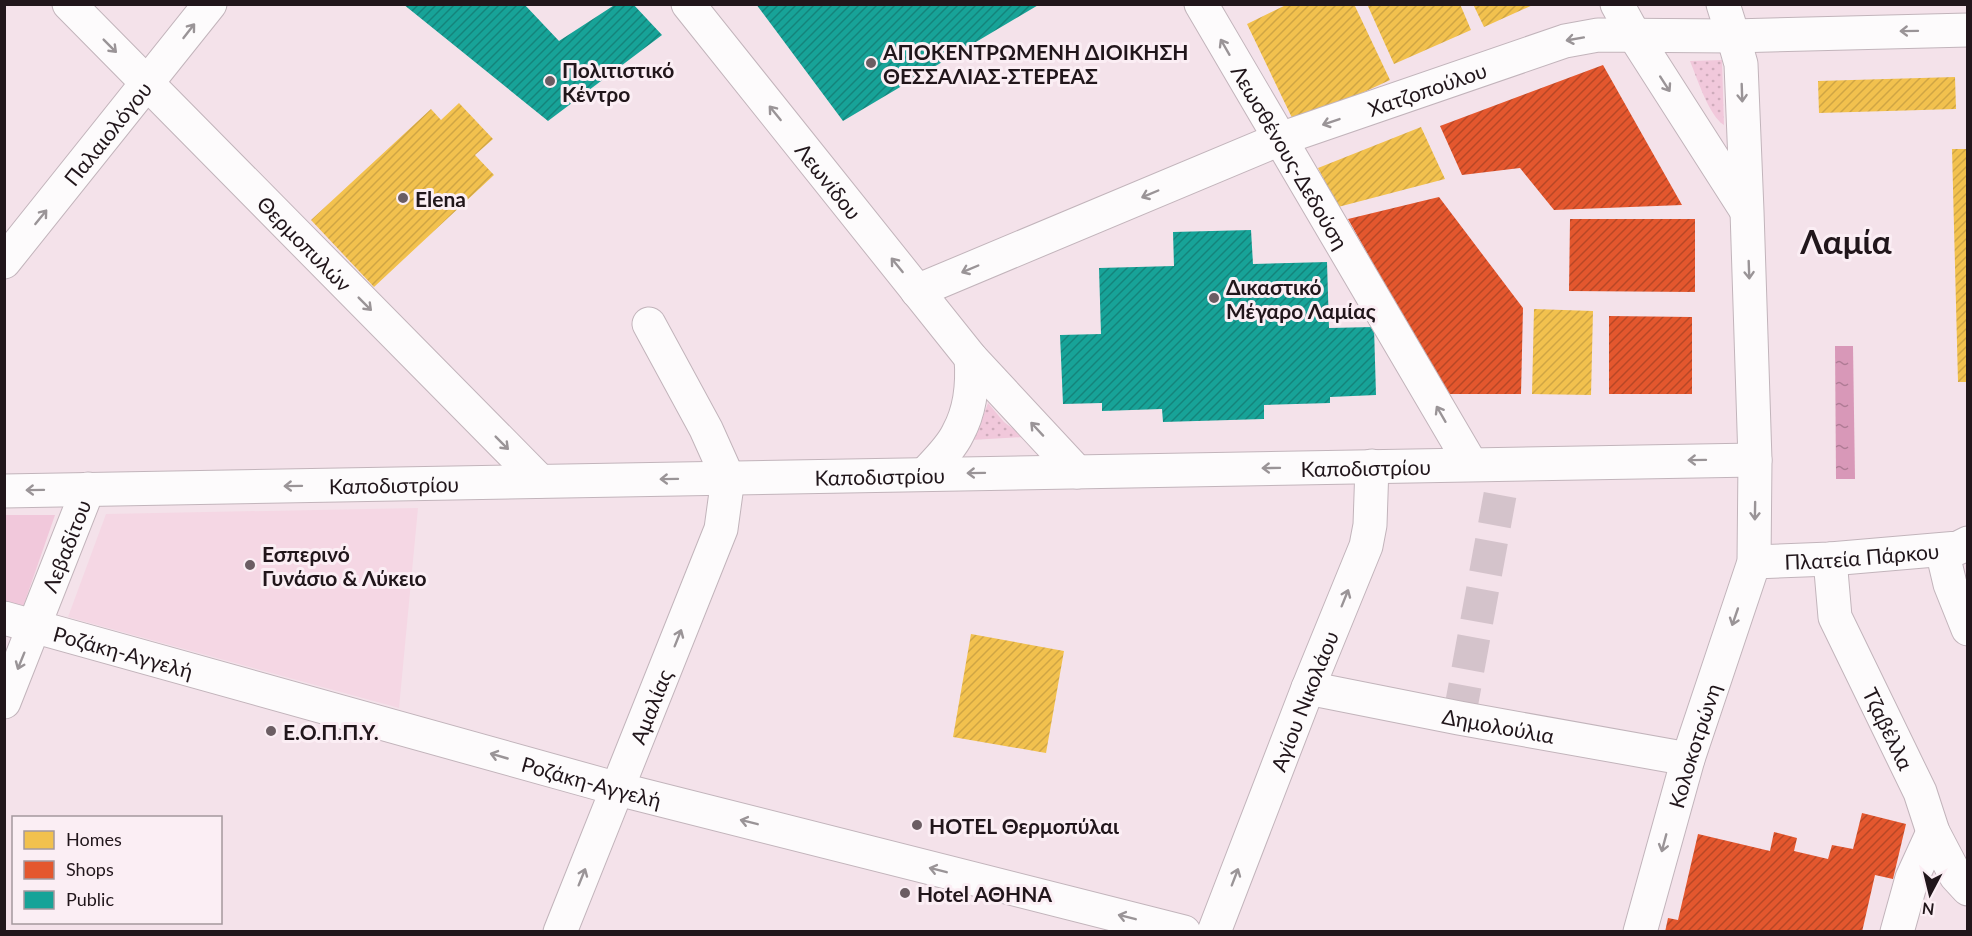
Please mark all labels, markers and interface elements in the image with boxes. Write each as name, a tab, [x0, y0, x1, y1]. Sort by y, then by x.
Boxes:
one-way arrow	[183, 24, 195, 40]
one-way arrow	[1900, 26, 1920, 37]
one-way arrow	[1566, 34, 1586, 45]
one-way arrow	[102, 39, 117, 54]
place label: ΑΠΟΚΕΝΤΡΩΜΕΝΗ ΔΙΟΙΚΗΣΗ ΘΕΣΣΑΛΙΑΣ-ΣΤΕΡΕΑΣ	[882, 39, 1189, 88]
one-way arrow	[1219, 39, 1231, 56]
marker: ΑΠΟΚΕΝΤΡΩΜΕΝΗ ΔΙΟΙΚΗΣΗ ΘΕΣΣΑΛΙΑΣ-ΣΤΕΡΕΑΣ	[864, 56, 878, 70]
street label: Χατζοπούλου	[1364, 56, 1490, 120]
place label: Πολιτιστικό Κέντρο	[562, 57, 674, 106]
street label: Λεωσθένους-Δεδούση	[1227, 60, 1354, 253]
marker: Πολιτιστικό Κέντρο	[543, 74, 557, 88]
one-way arrow	[1660, 75, 1672, 92]
street label: Παλαιολόγου	[58, 76, 156, 190]
one-way arrow	[1736, 83, 1747, 103]
one-way arrow	[768, 105, 781, 121]
one-way arrow	[1322, 117, 1341, 128]
street label: Λεωνίδου	[791, 137, 867, 224]
place label: Elena	[415, 186, 466, 211]
one-way arrow	[1141, 189, 1160, 200]
street label: Θερμοπυλών	[253, 190, 358, 296]
marker: Elena	[396, 191, 410, 205]
one-way arrow	[34, 209, 47, 225]
district label: Λαμία	[1799, 221, 1892, 261]
one-way arrow	[890, 257, 903, 273]
one-way arrow	[1743, 259, 1754, 279]
one-way arrow	[961, 264, 980, 275]
place label: Δικαστικό Μέγαρο Λαμίας	[1226, 274, 1376, 323]
marker: Δικαστικό Μέγαρο Λαμίας	[1207, 291, 1221, 305]
one-way arrow	[358, 297, 372, 312]
one-way arrow	[1435, 406, 1447, 423]
one-way arrow	[1030, 422, 1044, 437]
one-way arrow	[495, 435, 510, 450]
street label: Καποδιστρίου	[1300, 453, 1431, 481]
one-way arrow	[1687, 455, 1707, 466]
street label: Καποδιστρίου	[814, 462, 945, 489]
one-way arrow	[1261, 462, 1281, 474]
one-way arrow	[967, 467, 987, 479]
street label: Καποδιστρίου	[329, 470, 459, 498]
one-way arrow	[660, 473, 680, 484]
one-way arrow	[283, 480, 303, 491]
one-way arrow	[25, 485, 45, 496]
street label: Λεβαδίτου	[36, 496, 95, 596]
one-way arrow	[1749, 500, 1761, 520]
street label: Πλατεία Πάρκου	[1784, 537, 1940, 573]
place label: Εσπερινό Γυνάσιο & Λύκειο	[262, 541, 427, 590]
marker: Εσπερινό Γυνάσιο & Λύκειο	[243, 558, 257, 572]
one-way arrow	[1340, 589, 1351, 607]
one-way arrow	[1729, 607, 1740, 626]
street label: Ροζάκη-Αγγελή	[51, 620, 196, 683]
street label: Αγίου Νικολάου	[1265, 627, 1343, 775]
one-way arrow	[673, 629, 684, 648]
one-way arrow	[15, 652, 26, 670]
street label: Αμαλίας	[624, 665, 676, 747]
street label: Κολοκοτρώνη	[1663, 680, 1725, 811]
street label: Τζαβέλλα	[1859, 683, 1920, 774]
street label: Δημολούλια	[1440, 702, 1557, 747]
place label: Ε.Ο.Π.Π.Υ.	[283, 719, 379, 744]
marker: Ε.Ο.Π.Π.Υ.	[264, 724, 278, 738]
one-way arrow	[490, 750, 509, 761]
street label: Ροζάκη-Αγγελή	[519, 750, 664, 812]
place label: HOTEL Θερμοπύλαι	[929, 813, 1119, 838]
legend	[12, 816, 222, 924]
one-way arrow	[740, 816, 759, 827]
marker: HOTEL Θερμοπύλαι	[910, 818, 924, 832]
text: Homes	[66, 828, 122, 850]
one-way arrow	[1658, 833, 1669, 852]
text: Shops	[66, 858, 114, 880]
one-way arrow	[929, 863, 948, 875]
north arrow	[1900, 864, 1960, 924]
one-way arrow	[1230, 868, 1241, 887]
one-way arrow	[577, 869, 588, 887]
place label: Hotel ΑΘΗΝΑ	[917, 881, 1052, 906]
marker: Hotel ΑΘΗΝΑ	[898, 886, 912, 900]
text: Public	[66, 888, 114, 910]
text: N	[1921, 899, 1935, 920]
one-way arrow	[1118, 911, 1137, 923]

